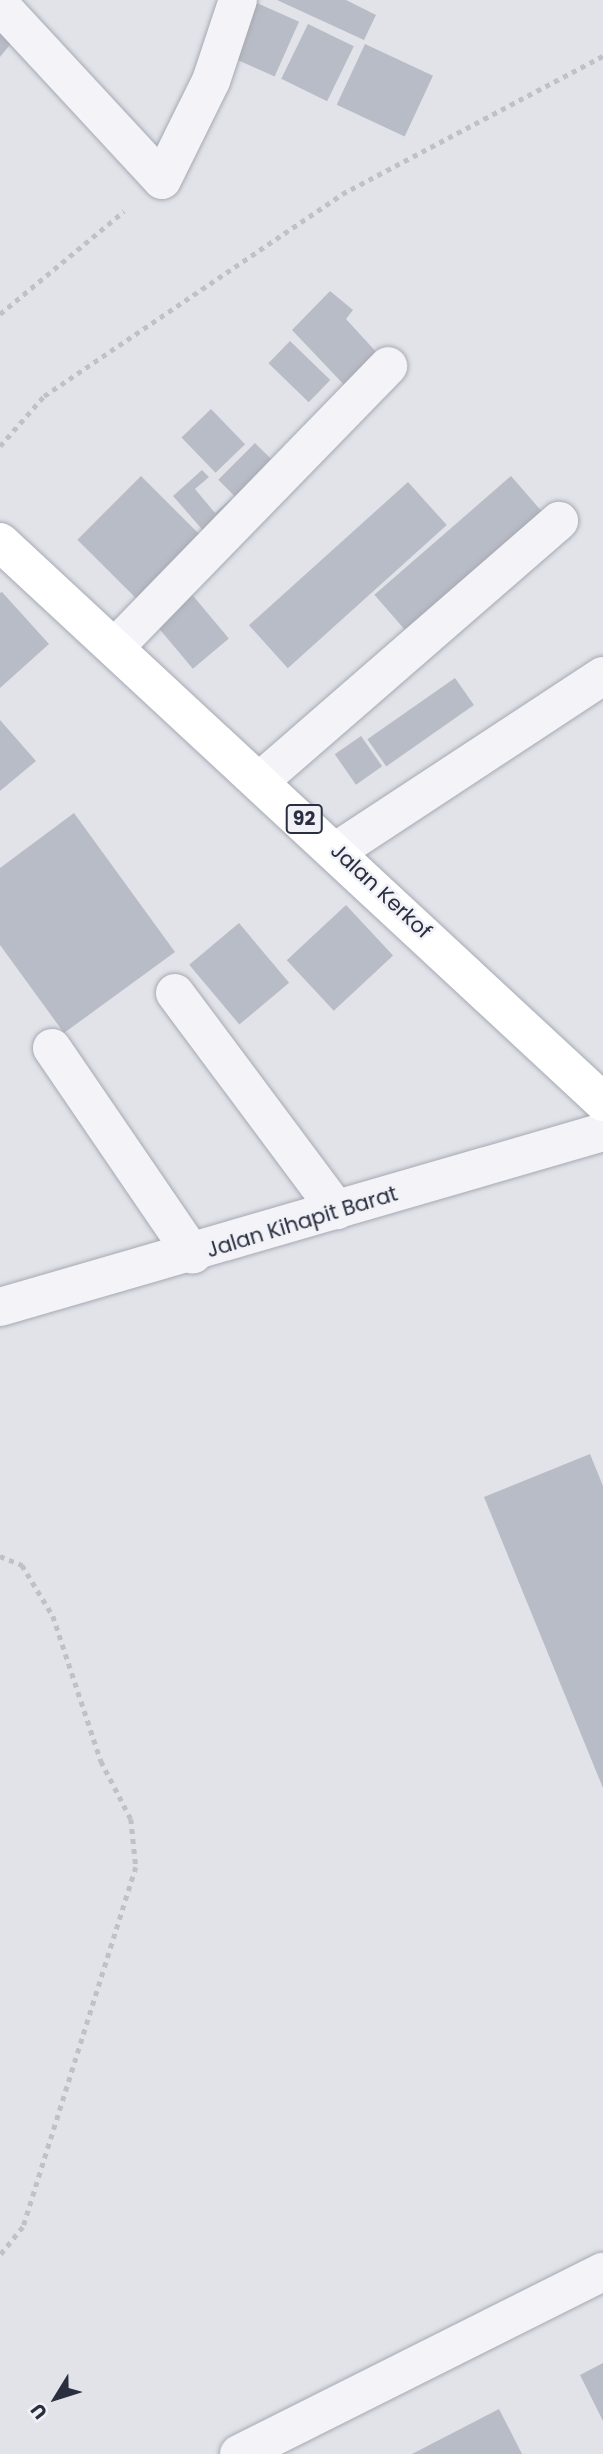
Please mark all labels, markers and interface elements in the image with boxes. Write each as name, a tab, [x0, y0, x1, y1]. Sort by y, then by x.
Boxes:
road number: 92	[285, 804, 323, 834]
street label: Jalan Kerkof	[325, 838, 437, 944]
street label: Jalan Kihapit Barat	[203, 1181, 401, 1263]
north arrow	[21, 2363, 91, 2433]
text: U	[24, 2398, 54, 2425]

